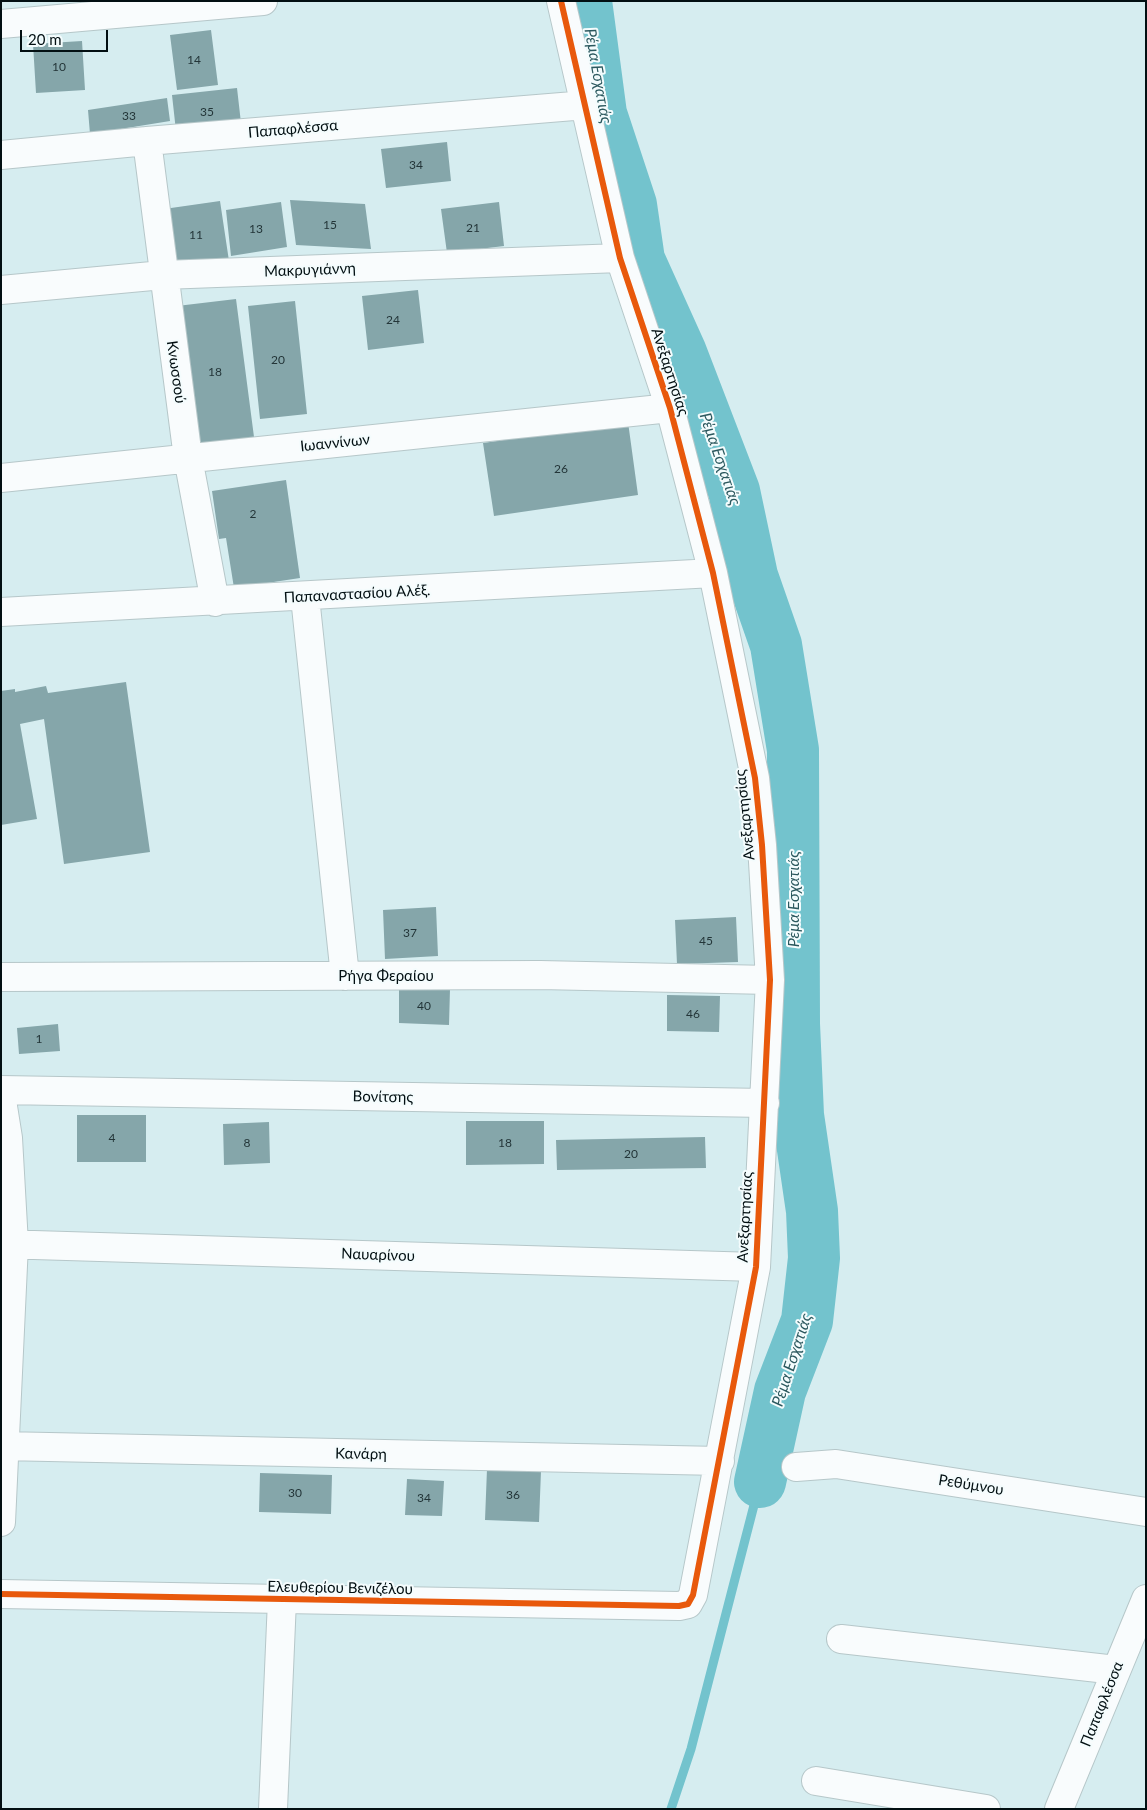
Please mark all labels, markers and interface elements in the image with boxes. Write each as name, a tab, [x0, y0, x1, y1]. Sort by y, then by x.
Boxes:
scale bar	[22, 20, 110, 52]
water label: Ρέμα Εσχατιάς	[580, 27, 616, 125]
text: 20 m	[28, 30, 62, 48]
house number: 14	[187, 53, 201, 67]
house number: 10	[52, 60, 66, 74]
house number: 35	[200, 105, 214, 119]
house number: 33	[122, 109, 136, 123]
street label: Παπαφλέσσα	[247, 116, 339, 142]
house number: 34	[409, 158, 423, 172]
house number: 15	[323, 218, 337, 232]
house number: 21	[466, 221, 480, 235]
house number: 13	[249, 222, 263, 236]
house number: 11	[189, 228, 203, 242]
street label: Μακρυγιάννη	[264, 259, 356, 281]
house number: 24	[386, 313, 400, 327]
street label: Ανεξαρτησίας	[647, 326, 693, 418]
street label: Κνωσσού	[163, 340, 189, 404]
house number: 20	[271, 353, 285, 367]
house number: 18	[208, 365, 222, 379]
water label: Ρέμα Εσχατιάς	[695, 410, 745, 508]
street label: Ιωαννίνων	[299, 430, 371, 456]
house number: 26	[554, 462, 568, 476]
house number: 2	[250, 507, 256, 521]
street label: Παπαναστασίου Αλέξ.	[283, 581, 431, 607]
street label: Ανεξαρτησίας	[731, 769, 759, 861]
water label: Ρέμα Εσχατιάς	[784, 851, 804, 947]
house number: 37	[403, 926, 417, 940]
house number: 45	[699, 934, 713, 948]
street label: Ρήγα Φεραίου	[338, 967, 434, 985]
house number: 40	[417, 999, 431, 1013]
house number: 46	[686, 1007, 700, 1021]
house number: 1	[36, 1032, 42, 1046]
street label: Βονίτσης	[353, 1087, 413, 1107]
house number: 4	[109, 1131, 115, 1145]
house number: 8	[244, 1136, 250, 1150]
house number: 18	[498, 1136, 512, 1150]
house number: 20	[624, 1147, 638, 1161]
street label: Ανεξαρτησίας	[734, 1171, 756, 1263]
street label: Ναυαρίνου	[341, 1245, 415, 1265]
water label: Ρέμα Εσχατιάς	[768, 1311, 816, 1409]
street label: Κανάρη	[335, 1445, 387, 1463]
street label: Ρεθύμνου	[937, 1471, 1005, 1499]
house number: 30	[288, 1486, 302, 1500]
house number: 36	[506, 1488, 520, 1502]
house number: 34	[417, 1491, 431, 1505]
street label: Ελευθερίου Βενιζέλου	[267, 1578, 413, 1598]
street label: Παπαφλέσσα	[1077, 1659, 1127, 1749]

